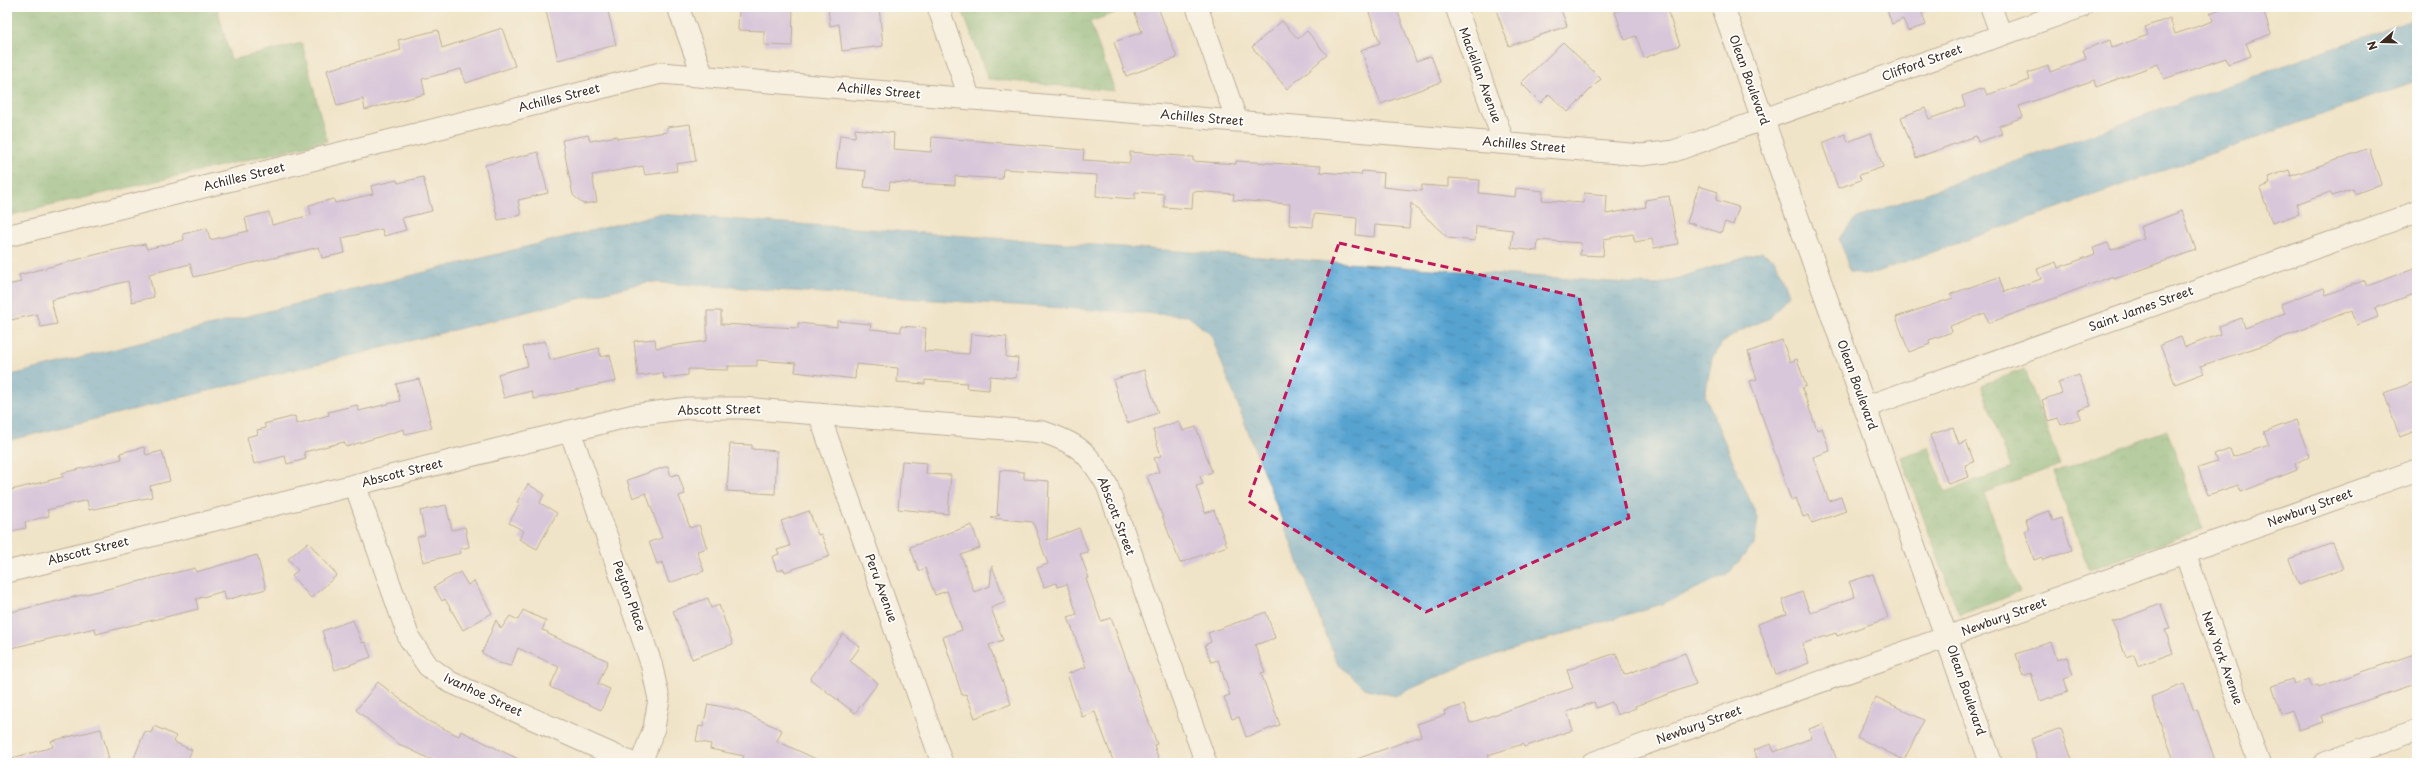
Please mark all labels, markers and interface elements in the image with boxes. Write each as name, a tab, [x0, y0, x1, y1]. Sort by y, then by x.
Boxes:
north arrow	[2362, 22, 2402, 62]
street label: Maclellan Avenue	[1455, 24, 1507, 125]
street label: Olean Boulevard	[1725, 32, 1775, 128]
text: N	[2363, 38, 2382, 53]
street label: Clifford Street	[1879, 39, 1964, 85]
street label: Achilles Street	[837, 77, 922, 103]
street label: Achilles Street	[516, 78, 601, 116]
street label: Achilles Street	[1160, 104, 1245, 130]
street label: Achilles Street	[1482, 131, 1567, 157]
street label: Achilles Street	[201, 157, 286, 195]
street label: Saint James Street	[2086, 281, 2195, 335]
street label: Olean Boulevard	[1833, 337, 1883, 433]
street label: Abscott Street	[677, 399, 761, 419]
street label: Abscott Street	[359, 453, 445, 491]
street label: Abscott Street	[1094, 474, 1140, 558]
street label: Newbury Street	[2264, 483, 2355, 531]
street label: Abscott Street	[45, 531, 131, 569]
street label: Peru Avenue	[861, 551, 903, 625]
street label: Peyton Place	[609, 558, 651, 634]
street label: Newbury Street	[1958, 592, 2049, 640]
street label: New York Avenue	[2198, 608, 2248, 707]
street label: Olean Boulevard	[1943, 642, 1991, 738]
street label: Ivanhoe Street	[441, 668, 526, 720]
street label: Newbury Street	[1653, 700, 1744, 748]

